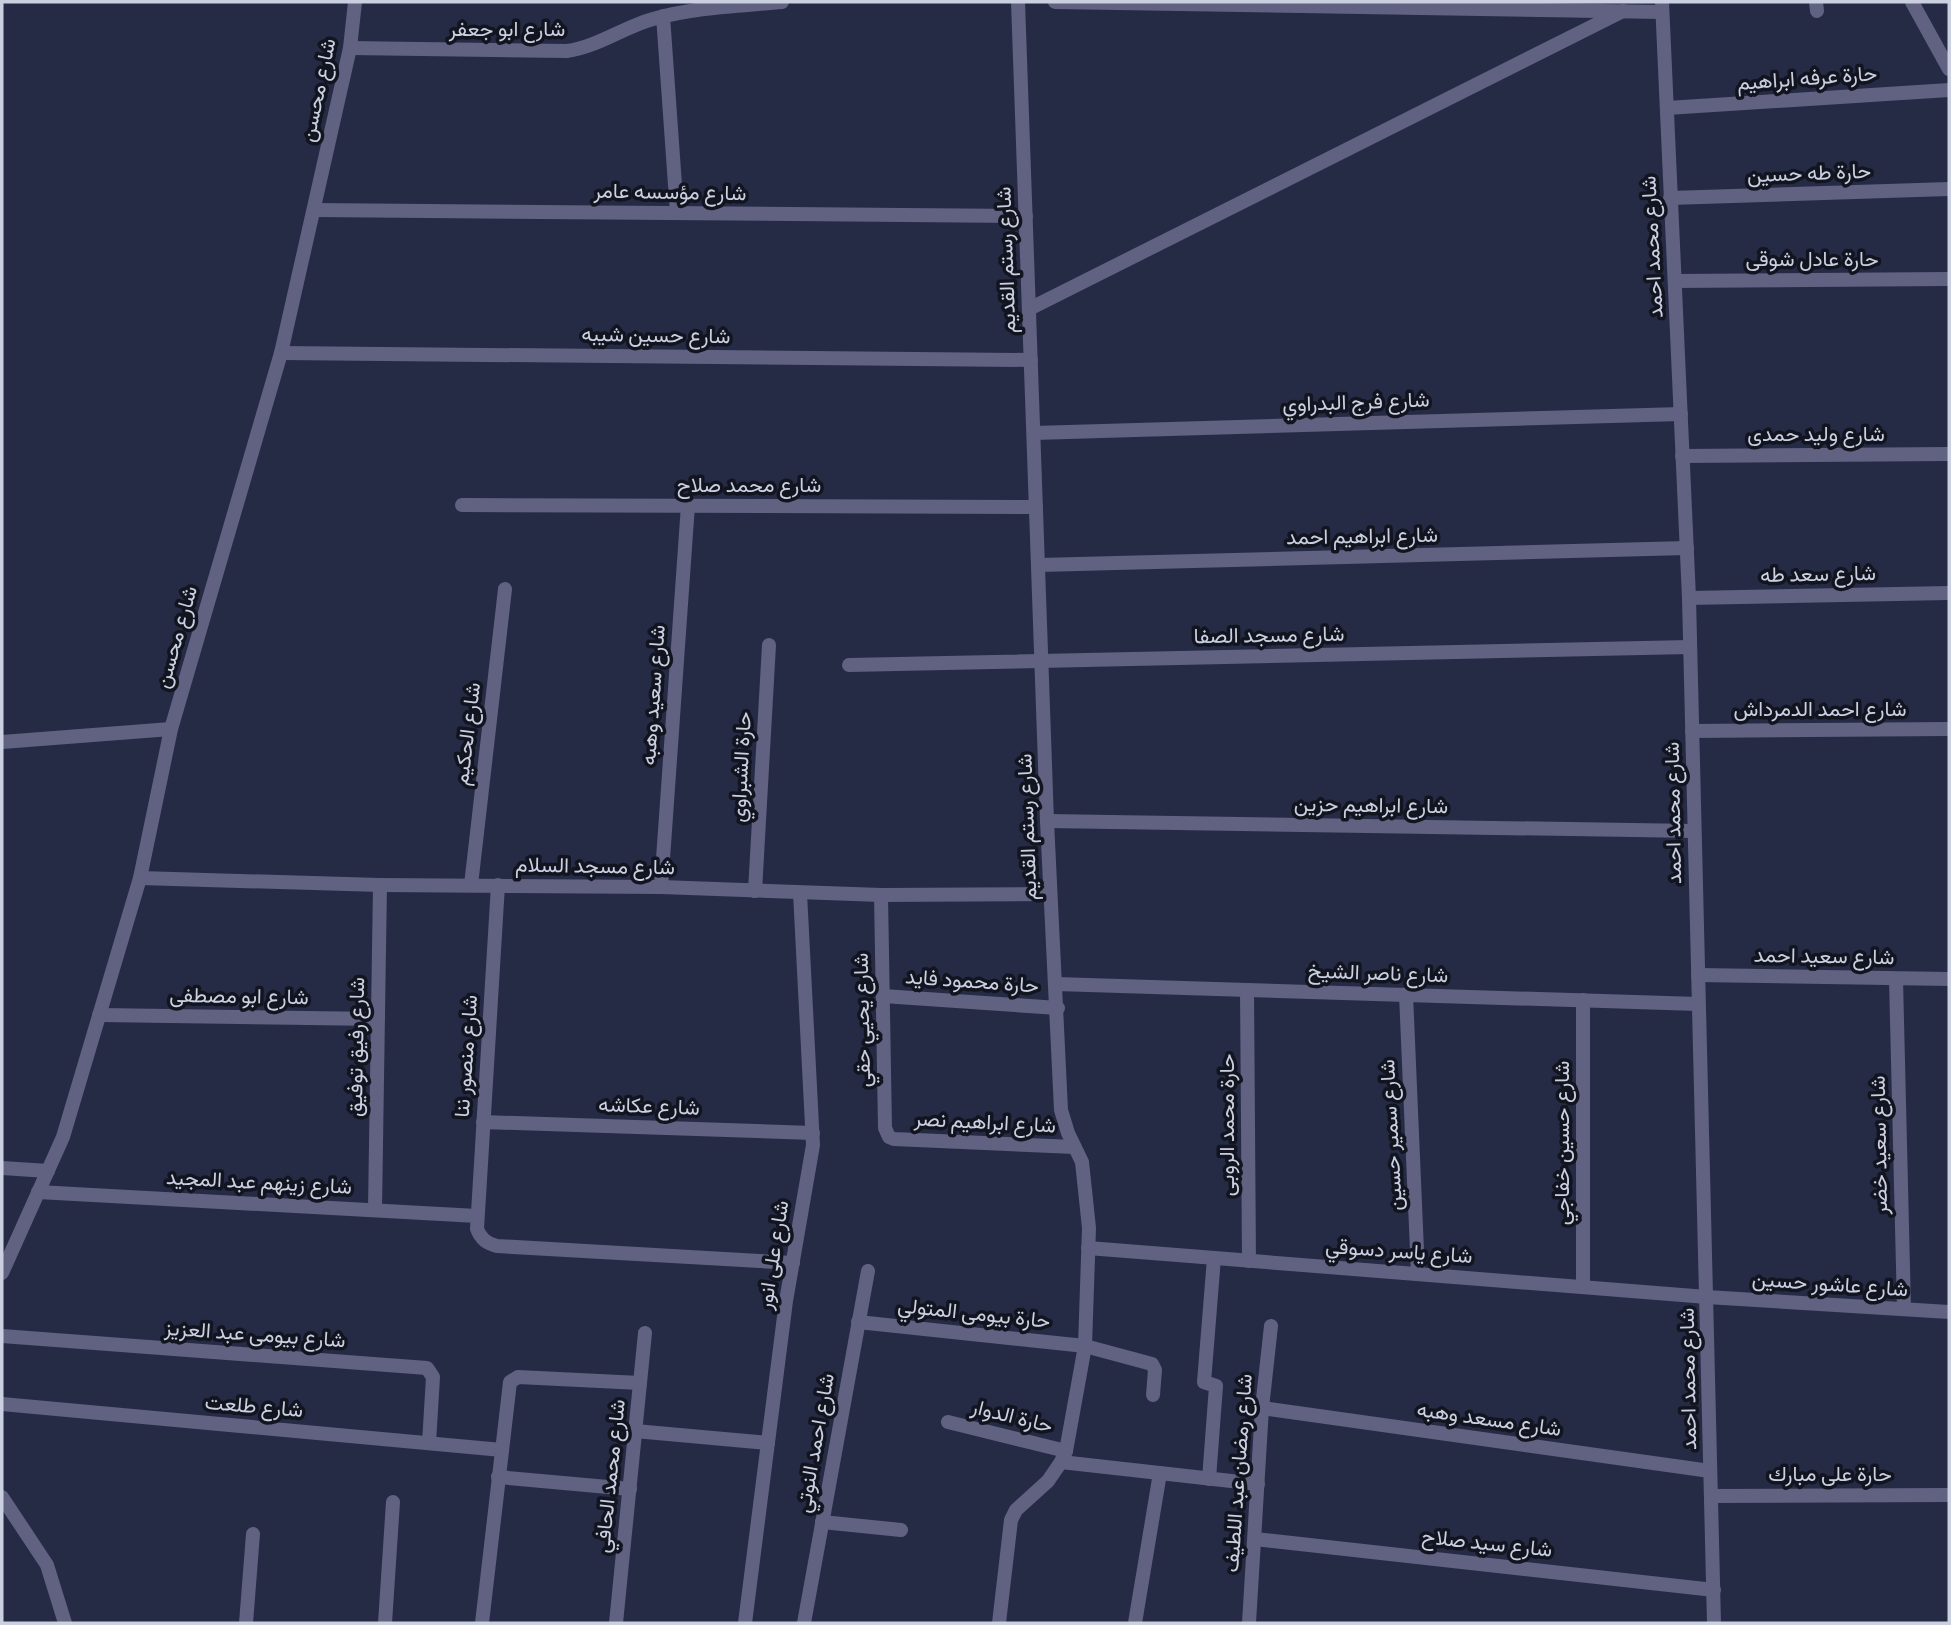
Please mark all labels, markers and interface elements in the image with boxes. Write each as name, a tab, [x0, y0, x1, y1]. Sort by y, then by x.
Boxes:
street label: شارع ابو جعفر	[448, 16, 565, 43]
street label: شارع محسن	[294, 36, 343, 144]
street label: حارة عرفه ابراهيم	[1736, 60, 1878, 97]
street label: حارة طه حسين	[1747, 158, 1871, 188]
street label: شارع محمد احمد	[1635, 175, 1670, 319]
street label: شارع مؤسسه عامر	[592, 178, 747, 207]
street label: شارع رستم القديم	[990, 186, 1023, 334]
street label: حارة عادل شوقى	[1745, 246, 1879, 272]
street label: شارع حسين شيبه	[581, 321, 731, 350]
street label: شارع فرج البدراوي	[1282, 386, 1430, 422]
street label: شارع وليد حمدى	[1747, 421, 1885, 448]
street label: شارع محمد صلاح	[677, 472, 821, 499]
street label: شارع ابراهيم احمد	[1286, 522, 1438, 551]
street label: شارع سعد طه	[1760, 560, 1876, 589]
street label: شارع محسن	[149, 583, 204, 691]
street label: شارع مسجد الصفا	[1193, 621, 1345, 650]
street label: شارع سعيد وهبه	[635, 624, 672, 766]
street label: شارع الحكيم	[448, 681, 487, 787]
street label: شارع احمد الدمرداش	[1733, 696, 1907, 723]
street label: حارة الشبراوي	[725, 711, 761, 823]
street label: شارع محمد احمد	[1659, 742, 1688, 884]
street label: شارع رستم القديم	[1011, 753, 1044, 901]
street label: شارع ابراهيم حزين	[1294, 791, 1448, 820]
street label: شارع مسجد السلام	[515, 852, 675, 881]
street label: شارع سعيد احمد	[1753, 942, 1895, 971]
street label: شارع يحيي حقي	[848, 952, 880, 1088]
street label: شارع ناصر الشيخ	[1307, 958, 1449, 989]
street label: حارة محمود فايد	[904, 963, 1040, 999]
street label: شارع رفيق توفيق	[342, 977, 371, 1117]
street label: شارع ابو مصطفى	[169, 982, 309, 1011]
street label: شارع منصور ننا	[449, 994, 484, 1118]
street label: حارة محمد الروبى	[1214, 1054, 1240, 1196]
street label: شارع سمير حسين	[1374, 1058, 1409, 1211]
street label: شارع حسين خفاجي	[1549, 1061, 1579, 1225]
street label: شارع سعيد خضر	[1865, 1075, 1894, 1216]
street label: شارع عكاشه	[598, 1091, 700, 1122]
street label: شارع ابراهيم نصر	[912, 1105, 1056, 1140]
street label: شارع زينهم عبد المجيد	[165, 1164, 353, 1201]
street label: شارع على انور	[751, 1199, 795, 1313]
street label: شارع ياسر دسوقي	[1324, 1233, 1473, 1273]
street label: شارع عاشور حسين	[1751, 1266, 1909, 1303]
street label: حارة بيومى المتولي	[896, 1292, 1052, 1338]
street label: شارع محمد احمد	[1674, 1308, 1703, 1450]
street label: شارع بيومى عبد العزيز	[163, 1315, 346, 1354]
street label: شارع احمد النوتي	[790, 1371, 844, 1515]
street label: شارع رمضان عبد اللطيف	[1218, 1373, 1259, 1573]
street label: شارع طلعت	[204, 1389, 304, 1424]
street label: حارة الدوار	[968, 1393, 1055, 1439]
street label: شارع مسعد وهبه	[1415, 1396, 1563, 1443]
street label: شارع محمد الحافي	[589, 1398, 635, 1554]
street label: حارة على مبارك	[1768, 1461, 1892, 1487]
street label: شارع سيد صلاح	[1420, 1523, 1554, 1564]

